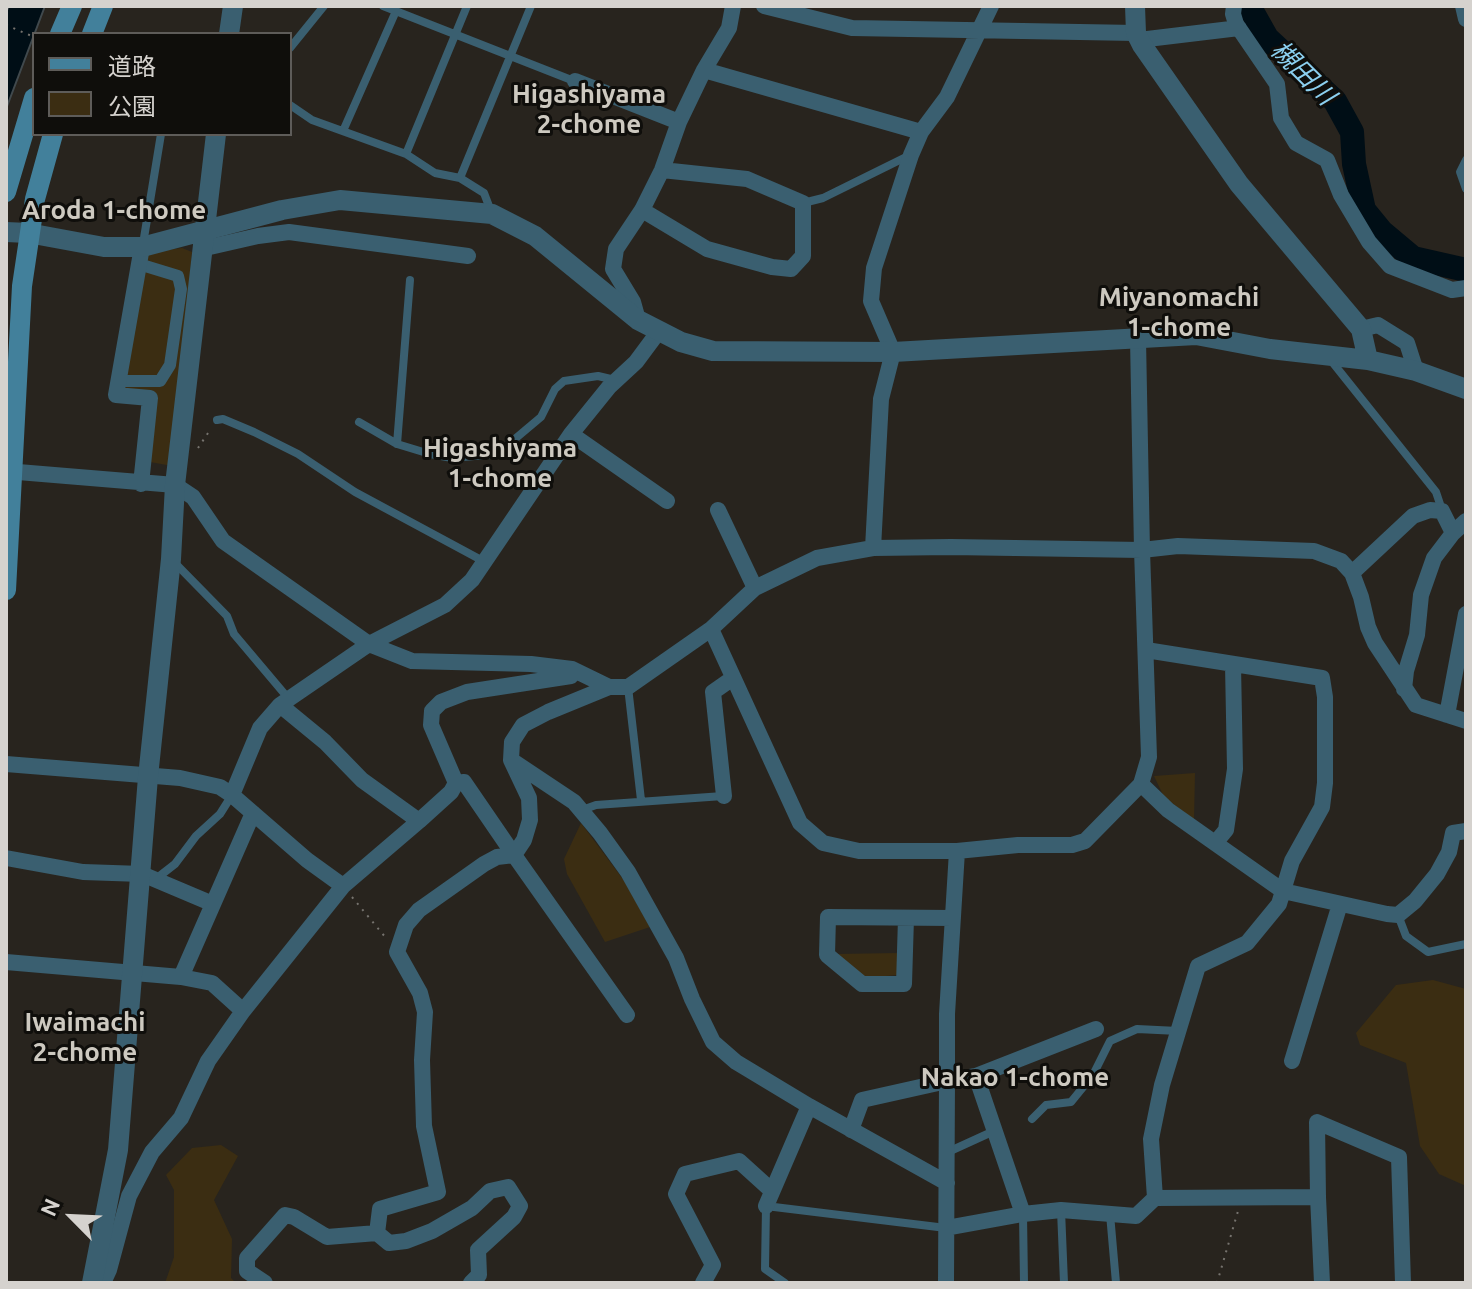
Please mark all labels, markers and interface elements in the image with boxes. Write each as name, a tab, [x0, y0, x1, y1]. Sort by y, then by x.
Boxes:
legend	[32, 32, 292, 136]
water label: 槻田川	[1264, 34, 1342, 112]
text: 道路	[108, 53, 156, 80]
district label: Higashiyama 2-chome	[512, 78, 666, 140]
text: 公園	[108, 93, 156, 120]
district label: Aroda 1-chome	[22, 194, 206, 226]
district label: Miyanomachi 1-chome	[1099, 281, 1259, 342]
district label: Higashiyama 1-chome	[423, 432, 577, 494]
district label: Iwaimachi 2-chome	[24, 1006, 146, 1068]
district label: Nakao 1-chome	[921, 1061, 1109, 1093]
north arrow	[32, 1177, 112, 1257]
text: N	[35, 1194, 64, 1220]

